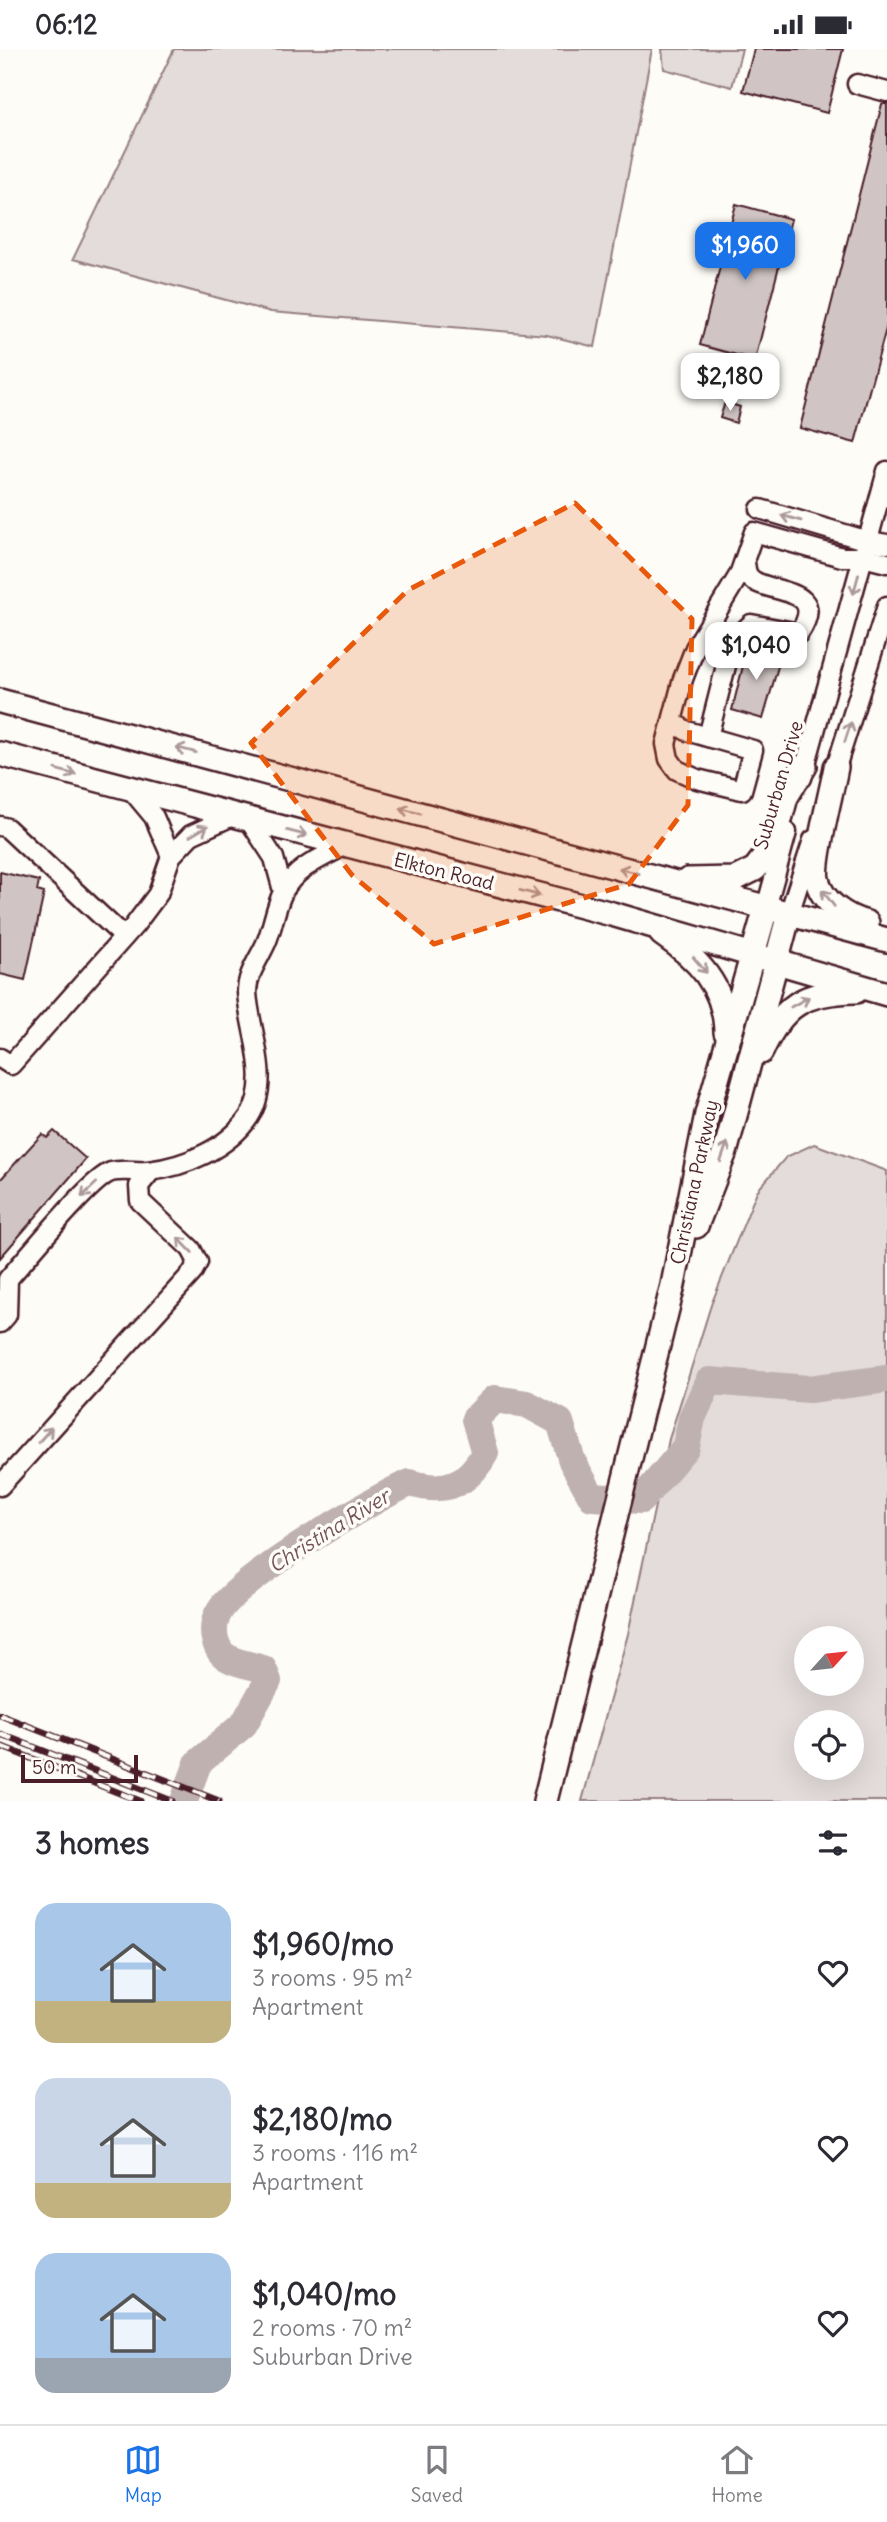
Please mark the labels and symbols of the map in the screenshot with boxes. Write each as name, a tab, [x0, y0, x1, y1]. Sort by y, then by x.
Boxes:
pin: $1,960	[688, 223, 802, 282]
pin: $2,180	[673, 353, 787, 413]
one-way arrow	[780, 510, 802, 523]
one-way arrow	[849, 572, 862, 595]
pin: $1,040	[699, 623, 813, 682]
street label: Suburban Drive	[748, 718, 808, 852]
one-way arrow	[842, 721, 855, 743]
one-way arrow	[175, 743, 198, 756]
one-way arrow	[54, 766, 77, 779]
one-way arrow	[399, 804, 421, 817]
one-way arrow	[188, 824, 208, 838]
one-way arrow	[286, 827, 308, 840]
street label: Elkton Road	[391, 847, 497, 895]
one-way arrow	[618, 864, 641, 877]
one-way arrow	[519, 887, 541, 900]
one-way arrow	[821, 889, 836, 908]
one-way arrow	[692, 956, 708, 974]
one-way arrow	[789, 995, 809, 1009]
street label: Christiana Parkway	[665, 1097, 723, 1267]
one-way arrow	[719, 1142, 731, 1164]
one-way arrow	[81, 1182, 98, 1199]
one-way arrow	[177, 1237, 194, 1254]
one-way arrow	[37, 1427, 54, 1444]
water label: Christina River	[263, 1481, 396, 1579]
north arrow	[794, 1626, 864, 1696]
scale bar	[21, 1752, 138, 1784]

